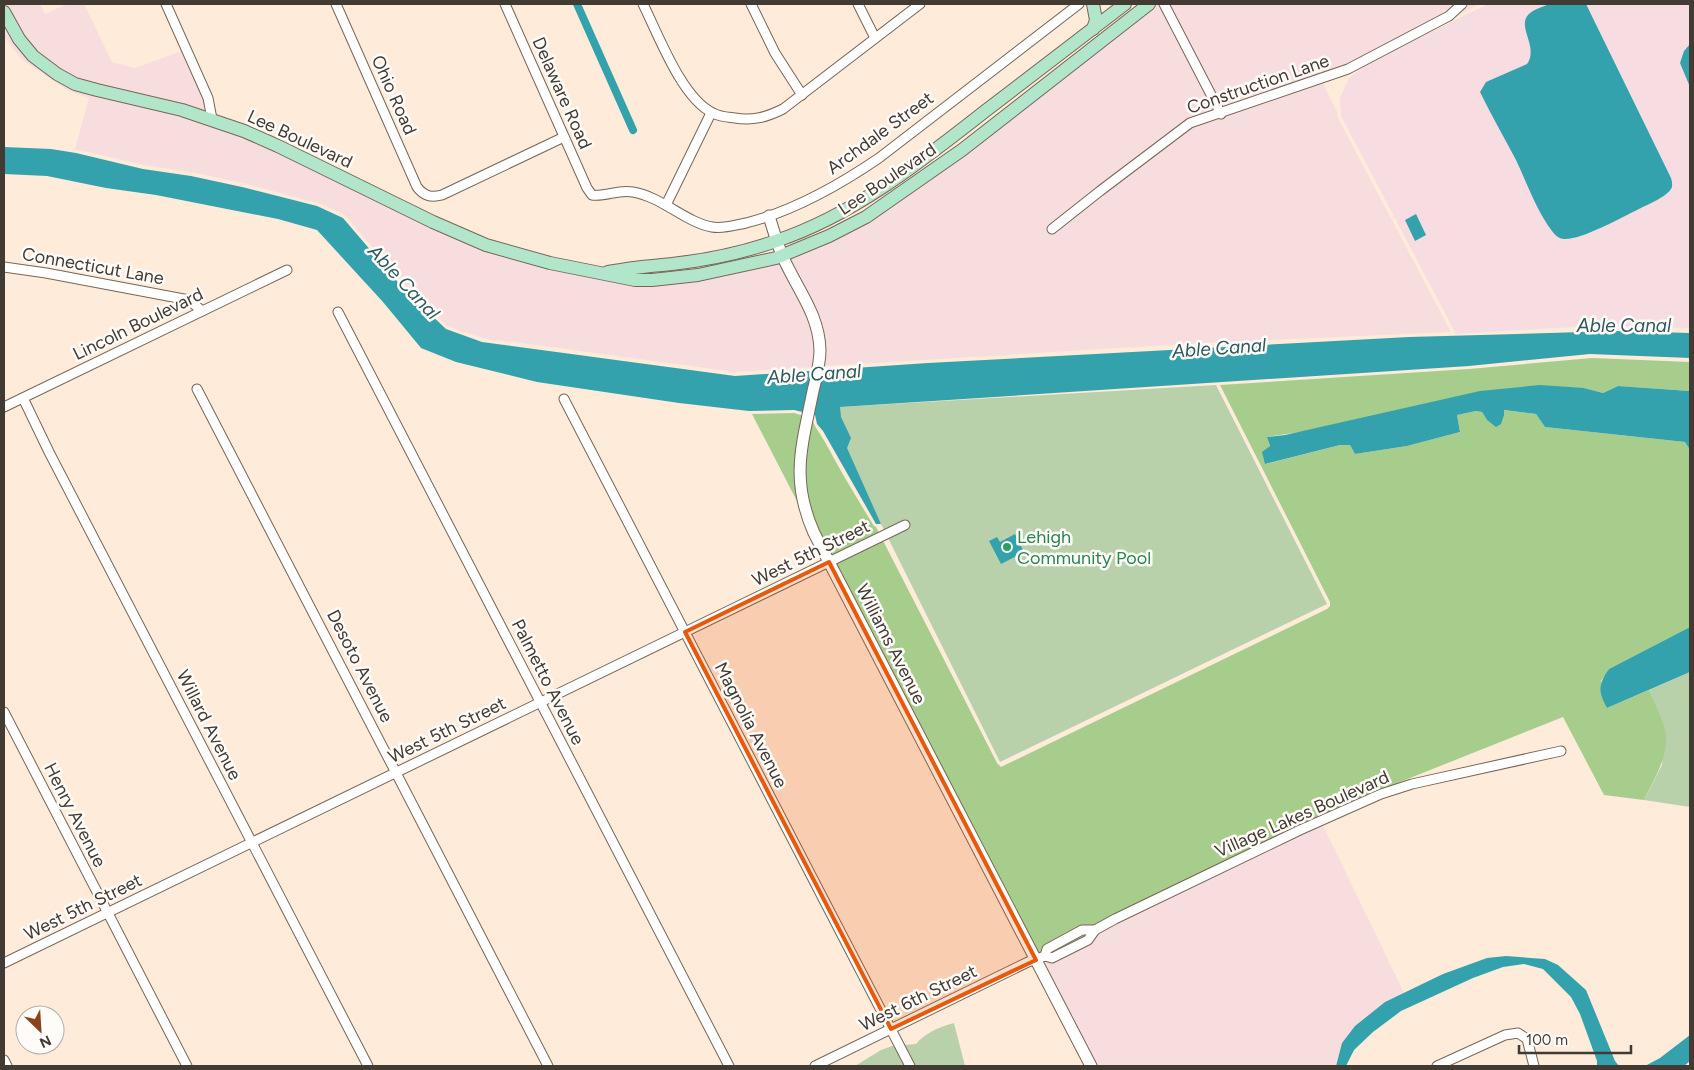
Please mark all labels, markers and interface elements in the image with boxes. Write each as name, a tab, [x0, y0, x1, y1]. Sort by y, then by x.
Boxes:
street label: Delaware Road	[528, 34, 596, 152]
street label: Construction Lane	[1184, 49, 1332, 119]
street label: Ohio Road	[367, 52, 421, 138]
street label: Archdale Street	[822, 87, 938, 179]
street label: Lee Boulevard	[244, 105, 356, 173]
street label: Lee Boulevard	[834, 138, 940, 220]
water label: Able Canal	[363, 239, 445, 325]
street label: Connecticut Lane	[20, 243, 166, 289]
street label: Lincoln Boulevard	[69, 283, 207, 365]
water label: Able Canal	[1576, 314, 1672, 337]
water label: Able Canal	[1170, 333, 1268, 363]
water label: Able Canal	[765, 359, 863, 389]
street label: West 5th Street	[749, 515, 874, 591]
place label: Lehigh Community Pool	[1017, 526, 1151, 569]
marker: Lehigh Community Pool	[1001, 541, 1013, 553]
street label: Williams Avenue	[851, 580, 931, 708]
street label: Desoto Avenue	[322, 606, 398, 726]
street label: Palmetto Avenue	[507, 616, 589, 749]
street label: Magnolia Avenue	[710, 658, 792, 792]
street label: Willard Avenue	[172, 666, 246, 784]
street label: West 5th Street	[385, 692, 510, 768]
street label: Henry Avenue	[39, 759, 111, 871]
street label: Village Lakes Boulevard	[1212, 766, 1392, 862]
street label: West 5th Street	[21, 869, 146, 945]
street label: West 6th Street	[856, 960, 980, 1036]
north arrow	[15, 1005, 65, 1055]
scale bar	[1519, 1022, 1632, 1054]
text: N	[37, 1031, 54, 1051]
text: 100 m	[1526, 1031, 1568, 1049]

